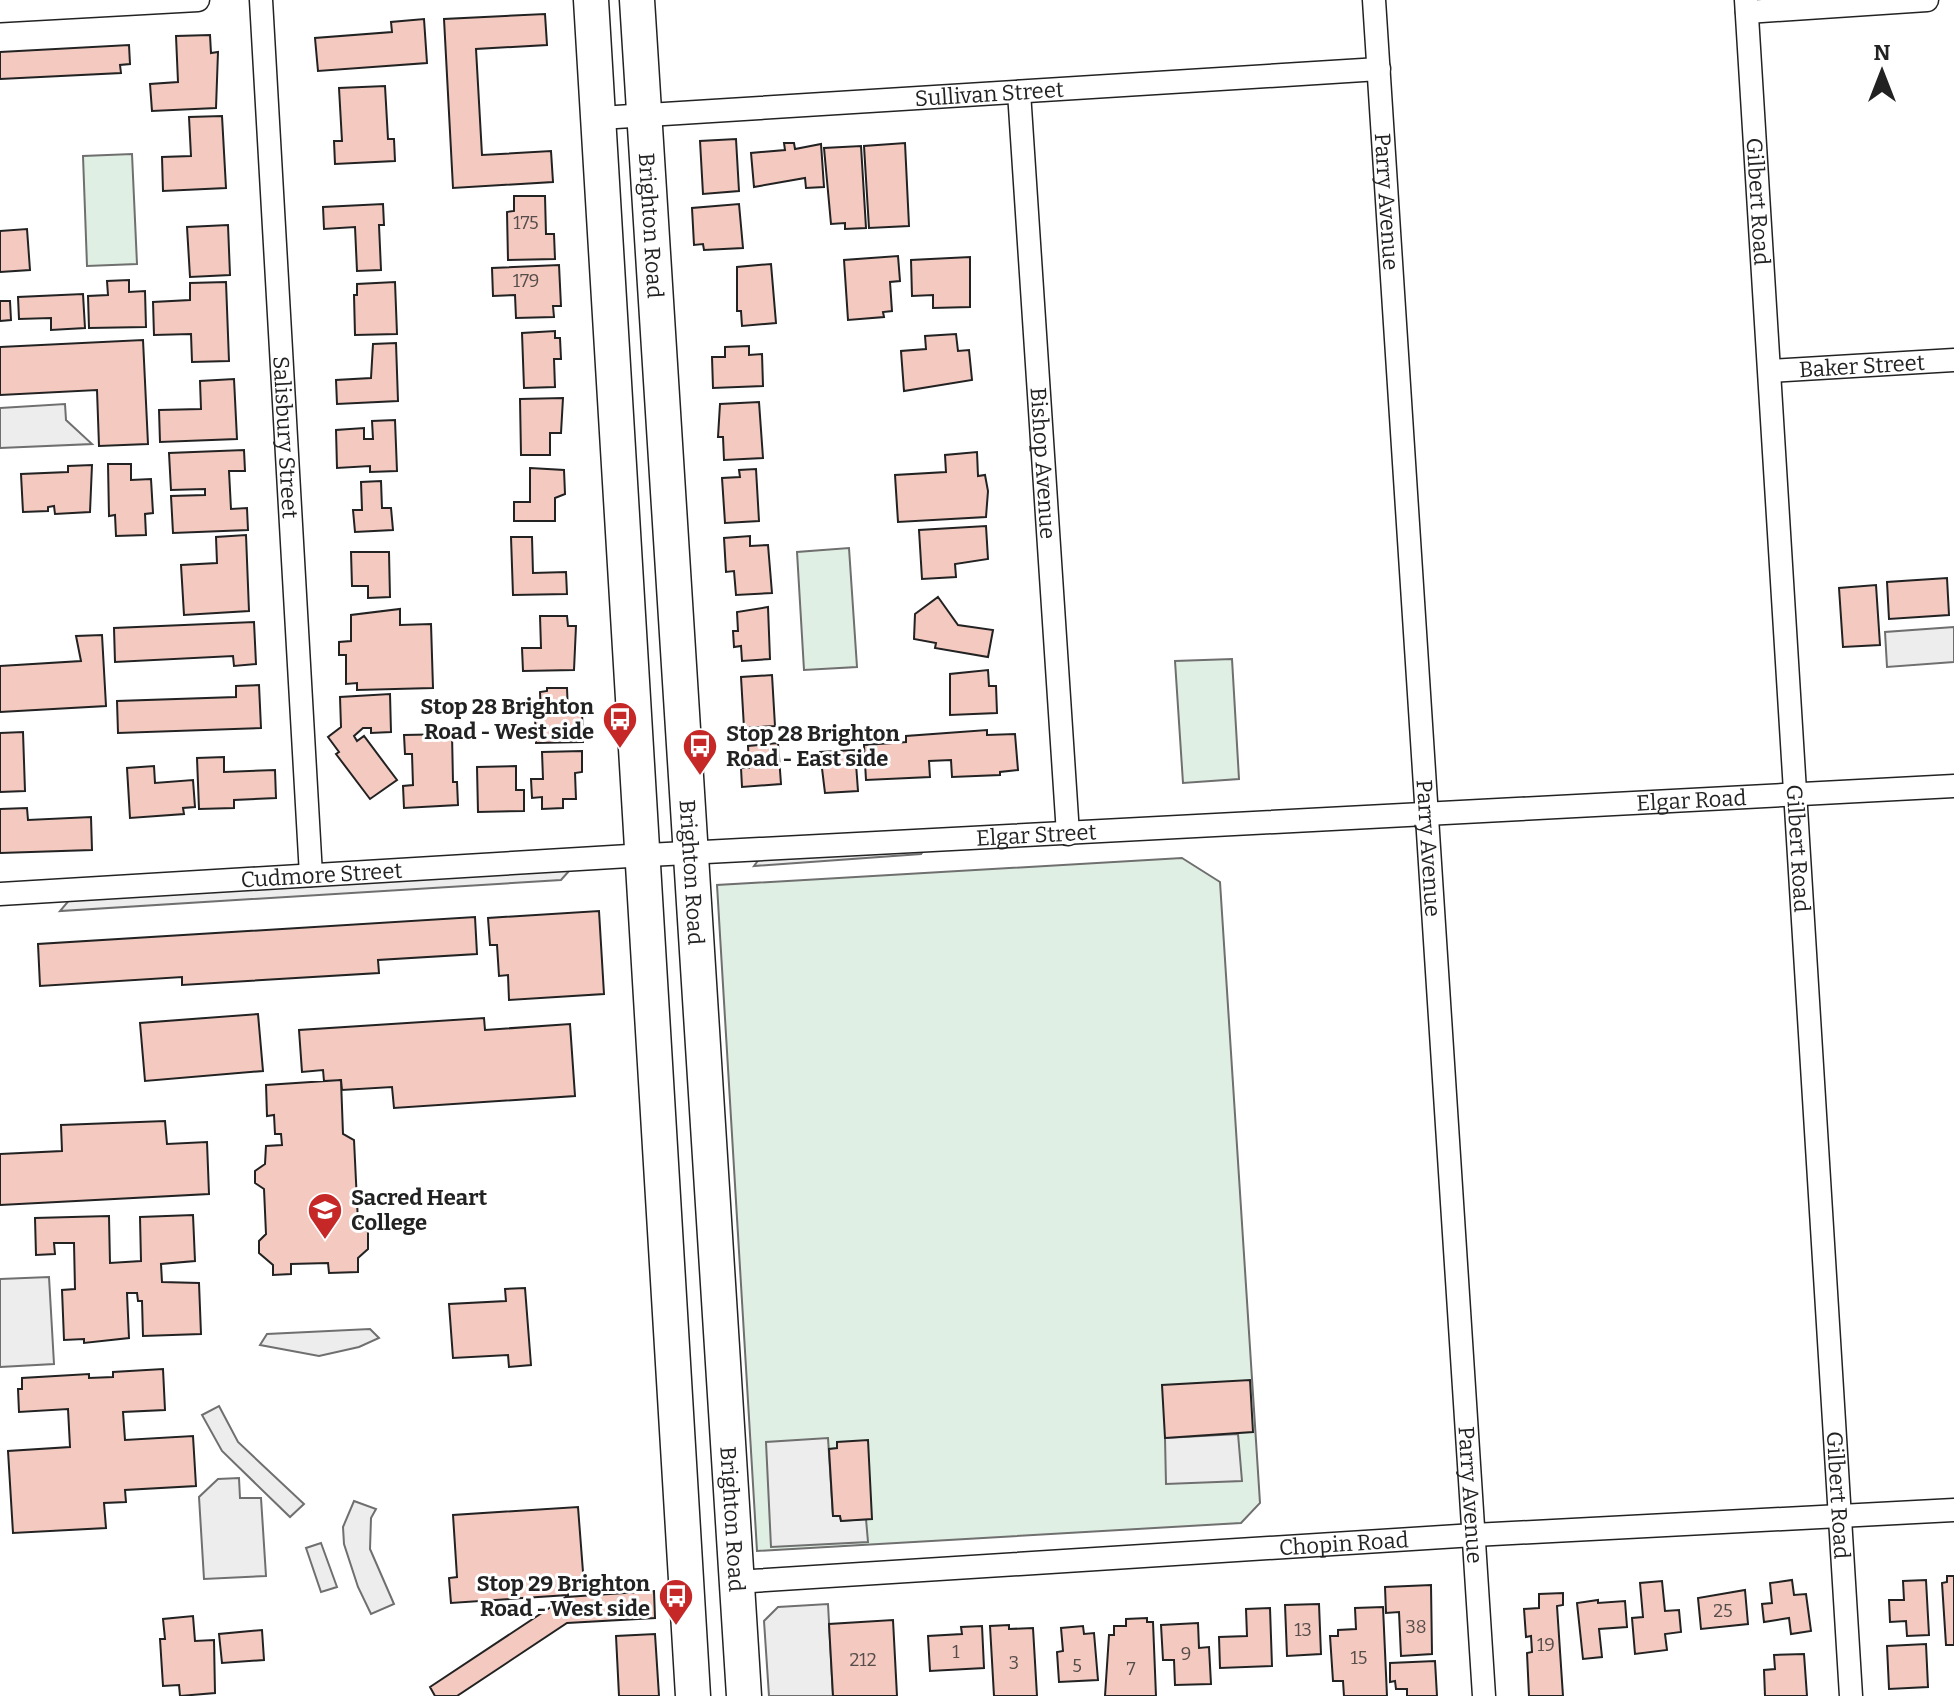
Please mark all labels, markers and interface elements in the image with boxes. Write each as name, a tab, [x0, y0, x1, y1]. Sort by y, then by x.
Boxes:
north arrow	[1842, 32, 1922, 112]
text: N	[1874, 39, 1891, 66]
street label: Sullivan Street	[914, 75, 1064, 112]
street label: Parry Avenue	[1369, 132, 1405, 271]
street label: Gilbert Road	[1741, 137, 1776, 266]
street label: Brighton Road	[633, 152, 669, 299]
house number: 175	[513, 212, 539, 234]
house number: 179	[513, 270, 539, 292]
street label: Baker Street	[1798, 348, 1925, 383]
street label: Salisbury Street	[268, 355, 304, 519]
street label: Bishop Avenue	[1025, 386, 1062, 540]
place label: Stop 28 Brighton Road - West side	[420, 693, 594, 745]
bus stop icon: Stop 28 Brighton Road - West side	[601, 700, 639, 750]
place label: Stop 28 Brighton Road - East side	[726, 720, 900, 772]
bus stop icon: Stop 28 Brighton Road - East side	[681, 727, 719, 777]
street label: Parry Avenue	[1411, 779, 1447, 918]
street label: Elgar Road	[1636, 783, 1747, 816]
street label: Gilbert Road	[1781, 784, 1816, 913]
street label: Brighton Road	[674, 799, 710, 946]
street label: Elgar Street	[975, 818, 1097, 851]
street label: Cudmore Street	[240, 856, 403, 893]
place label: Sacred Heart College	[351, 1184, 487, 1236]
school or university icon: Sacred Heart College	[306, 1191, 344, 1241]
street label: Parry Avenue	[1453, 1425, 1489, 1564]
street label: Gilbert Road	[1821, 1431, 1856, 1560]
street label: Brighton Road	[715, 1445, 751, 1593]
street label: Chopin Road	[1278, 1526, 1409, 1561]
place label: Stop 29 Brighton Road - West side	[477, 1570, 650, 1622]
bus stop icon: Stop 29 Brighton Road - West side	[657, 1577, 695, 1627]
house number: 25	[1713, 1600, 1733, 1622]
house number: 38	[1405, 1616, 1427, 1638]
house number: 13	[1294, 1619, 1312, 1641]
house number: 19	[1537, 1634, 1555, 1656]
house number: 1	[952, 1641, 960, 1663]
house number: 9	[1181, 1643, 1191, 1665]
house number: 15	[1351, 1647, 1367, 1669]
house number: 212	[850, 1649, 876, 1671]
house number: 3	[1009, 1652, 1019, 1674]
house number: 5	[1072, 1655, 1082, 1677]
house number: 7	[1126, 1658, 1136, 1680]

